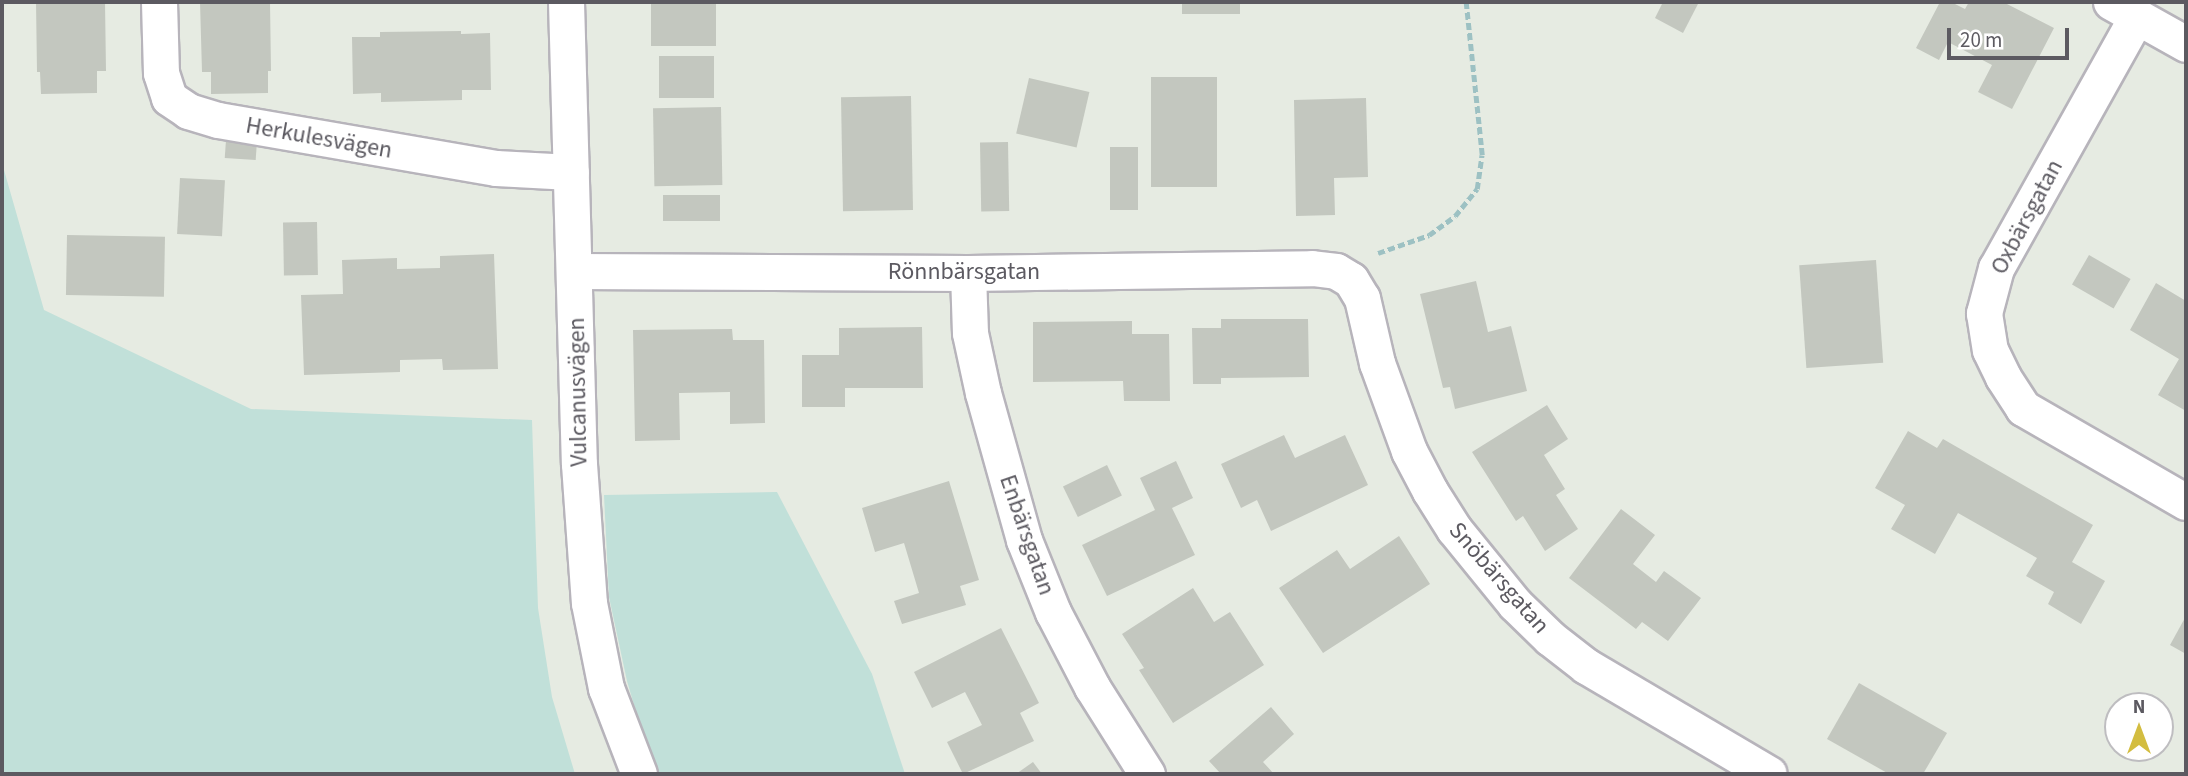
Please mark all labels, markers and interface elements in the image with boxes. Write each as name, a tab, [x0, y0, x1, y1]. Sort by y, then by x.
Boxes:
scale bar	[1950, 14, 2072, 58]
text: 20 m	[1960, 25, 2002, 55]
street label: Herkulesvägen	[244, 111, 394, 165]
street label: Oxbärsgatan	[1985, 155, 2069, 279]
street label: Rönnbärsgatan	[888, 258, 1040, 286]
street label: Vulcanusvägen	[562, 317, 594, 467]
street label: Enbärsgatan	[993, 471, 1061, 599]
street label: Snöbärsgatan	[1443, 516, 1555, 640]
north arrow	[2104, 692, 2174, 762]
text: N	[2133, 694, 2145, 721]

